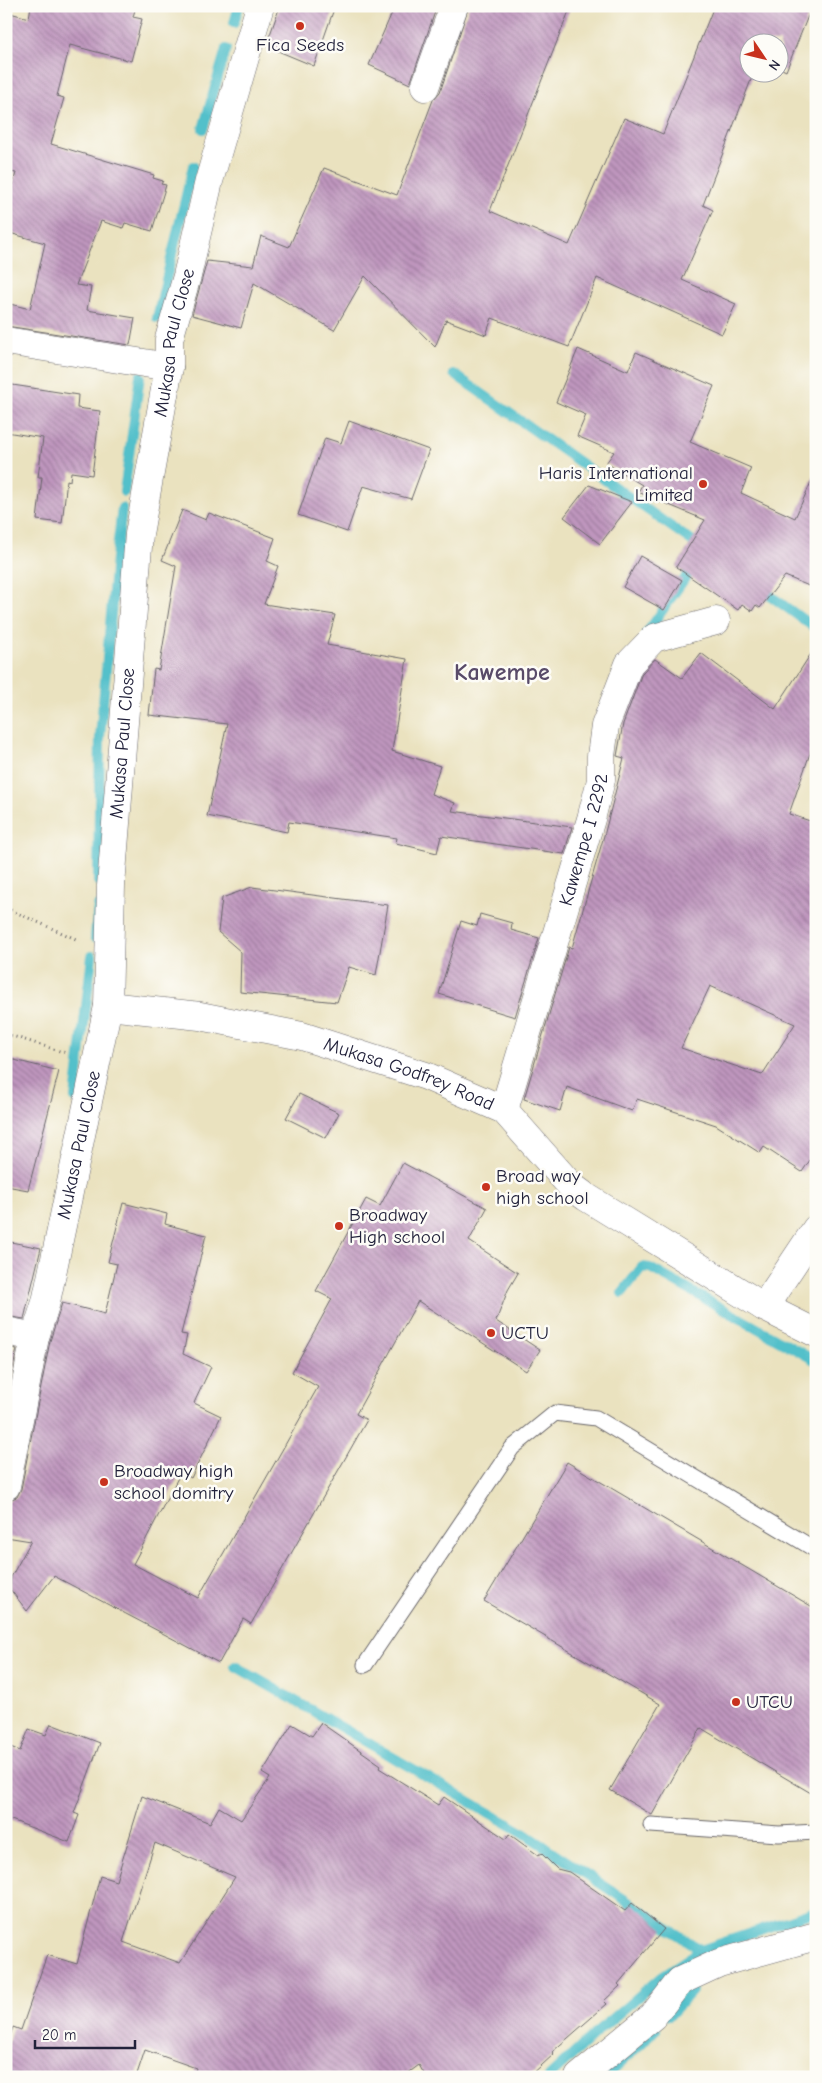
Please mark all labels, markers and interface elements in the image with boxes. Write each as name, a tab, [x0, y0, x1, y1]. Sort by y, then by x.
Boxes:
marker: Fica Seeds	[294, 20, 306, 32]
north arrow	[740, 32, 790, 82]
place label: Fica Seeds	[256, 34, 344, 56]
text: N	[765, 57, 784, 74]
street label: Mukasa Paul Close	[149, 266, 199, 419]
place label: Haris International Limited	[539, 462, 693, 506]
marker: Haris International Limited	[697, 478, 709, 490]
district label: Kawempe	[454, 658, 550, 686]
street label: Mukasa Paul Close	[105, 667, 139, 820]
street label: Kawempe I 2292	[555, 774, 612, 908]
street label: Mukasa Godfrey Road	[321, 1033, 498, 1115]
street label: Mukasa Paul Close	[53, 1069, 105, 1221]
place label: Broad way high school	[496, 1165, 589, 1209]
marker: Broad way high school	[480, 1181, 492, 1193]
place label: Broadway High school	[349, 1204, 445, 1248]
marker: Broadway High school	[333, 1220, 345, 1232]
place label: UCTU	[501, 1322, 549, 1344]
marker: UCTU	[485, 1327, 497, 1339]
place label: Broadway high school domitry	[114, 1460, 234, 1504]
marker: Broadway high school domitry	[98, 1476, 110, 1488]
place label: UTCU	[746, 1691, 793, 1713]
marker: UTCU	[730, 1696, 742, 1708]
scale bar	[35, 2018, 135, 2050]
text: 20 m	[42, 2026, 76, 2044]

